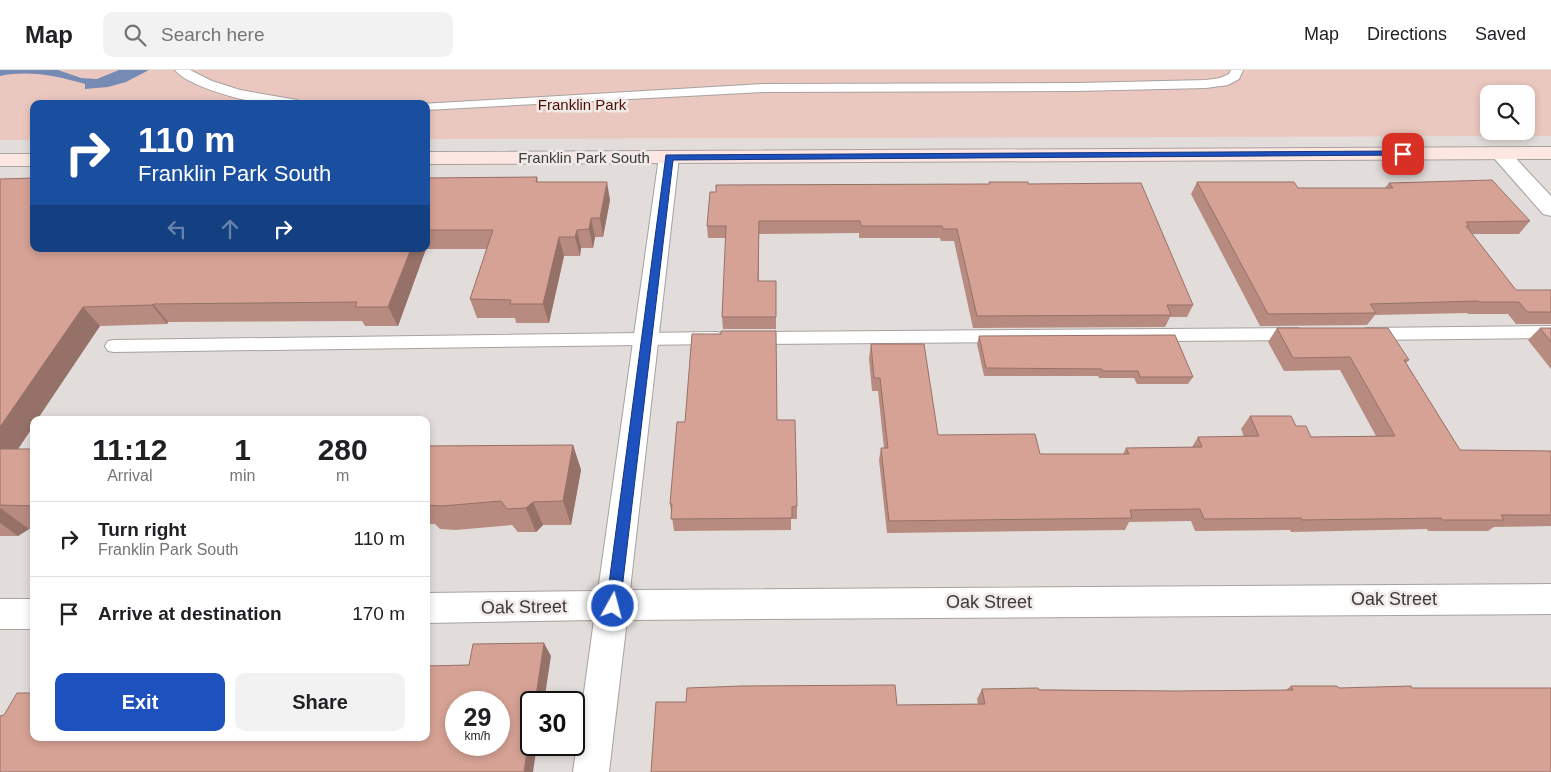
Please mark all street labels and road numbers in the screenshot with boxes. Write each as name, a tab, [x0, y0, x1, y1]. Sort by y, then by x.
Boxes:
street label: Franklin Park South	[518, 149, 650, 166]
street label: Oak Street	[1351, 589, 1437, 609]
street label: Oak Street	[946, 592, 1032, 612]
street label: Oak Street	[481, 596, 567, 618]

